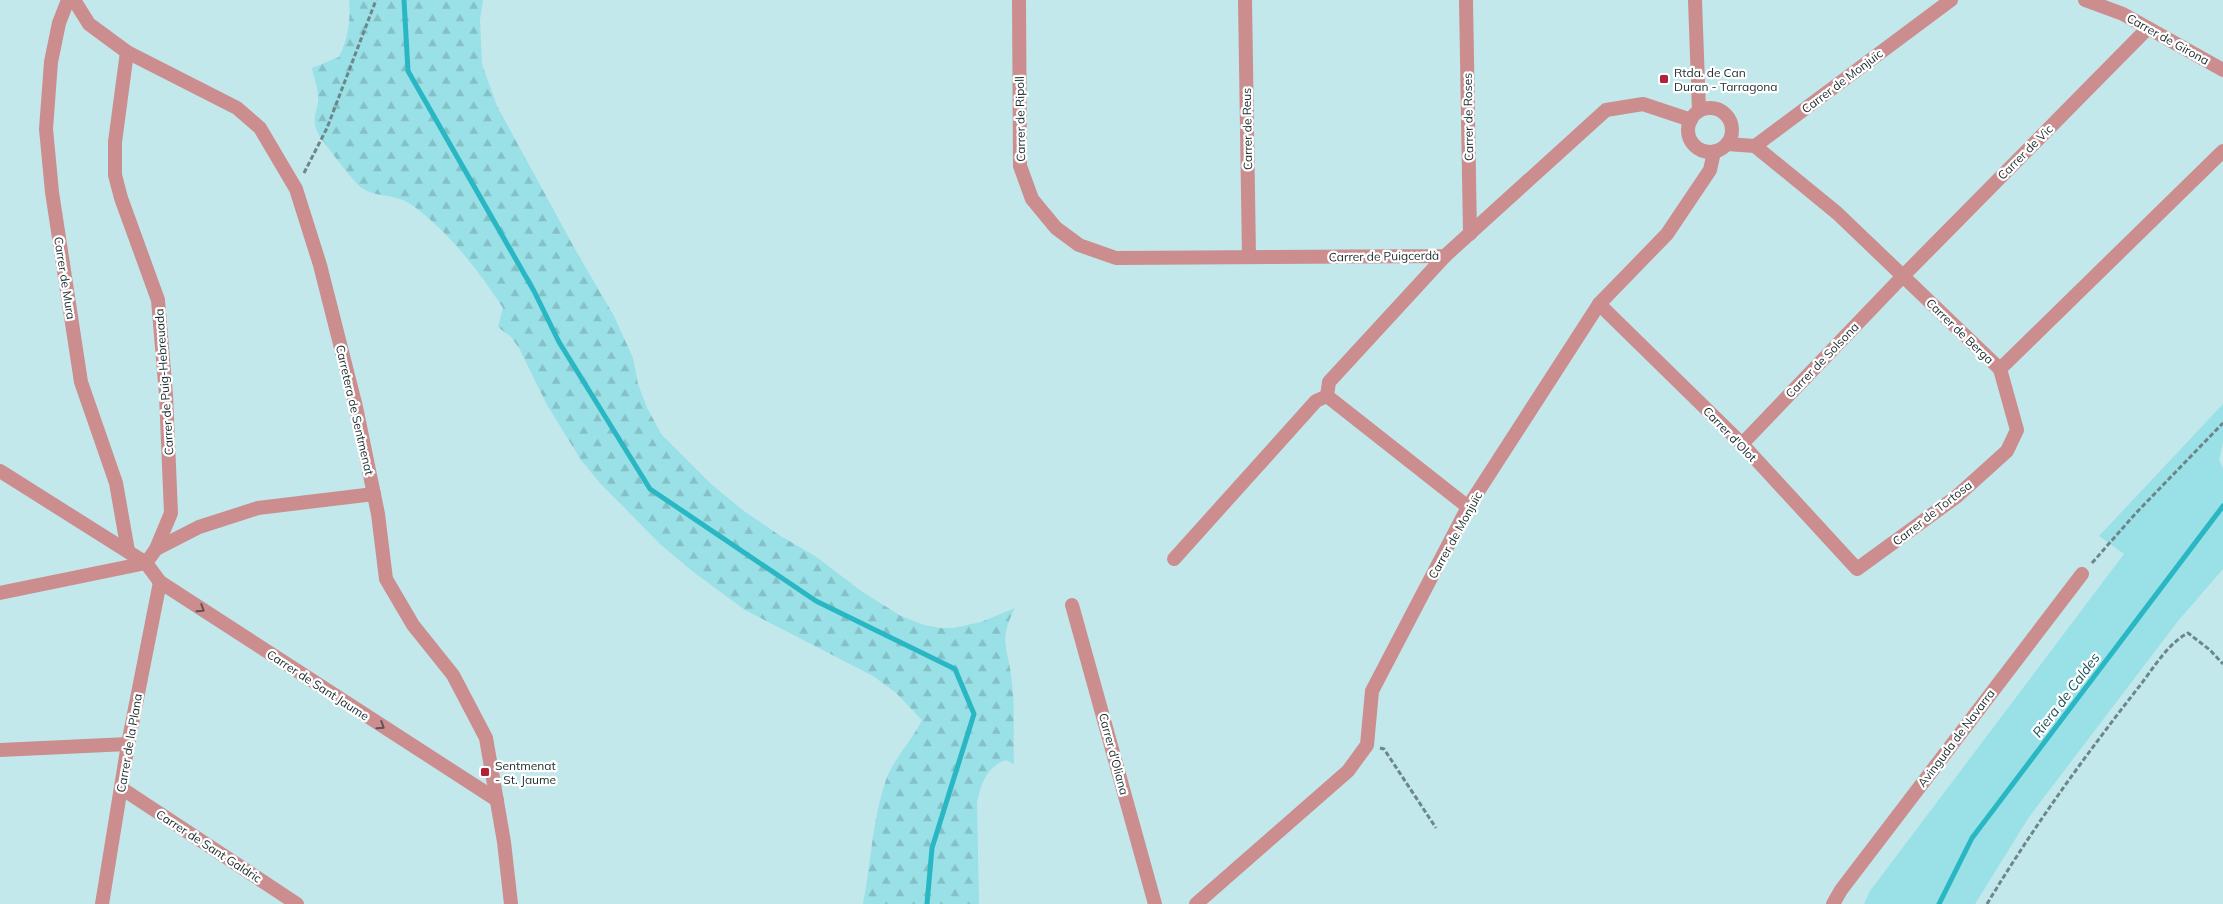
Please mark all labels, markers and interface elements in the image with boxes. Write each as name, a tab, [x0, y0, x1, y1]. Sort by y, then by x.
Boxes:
street label: Carrer de Girona	[2124, 10, 2212, 68]
street label: Carrer de Monjuïc	[1799, 46, 1885, 116]
place label: Rtda. de Can Duran - Tarragona	[1674, 65, 1778, 94]
street label: Carrer de Roses	[1460, 73, 1476, 161]
marker: Rtda. de Can Duran - Tarragona	[1658, 73, 1670, 85]
street label: Carrer de Ripoll	[1012, 76, 1028, 162]
street label: Carrer de Reus	[1239, 88, 1255, 170]
street label: Carrer de Vic	[1994, 121, 2056, 183]
street label: Carrer de Mura	[51, 236, 79, 320]
street label: Carrer de Puigcerdà	[1329, 248, 1439, 264]
street label: Carrer de Berga	[1923, 295, 1997, 367]
street label: Carrer de Puig-Hebreuada	[151, 308, 177, 456]
street label: Carrer de Solsona	[1782, 319, 1862, 401]
street label: Carretera de Sentmenat	[333, 343, 377, 477]
street label: Carrer d'Olot	[1700, 403, 1760, 465]
street label: Carrer de Tortosa	[1889, 477, 1975, 549]
street label: Carrer de Monjuïc	[1425, 489, 1485, 581]
one-way arrow	[195, 603, 205, 612]
street label: Carrer de Sant Jaume	[264, 646, 372, 724]
water label: Riera de Caldes	[2028, 649, 2104, 741]
street label: Avinguda de Navarra	[1914, 686, 1998, 790]
street label: Carrer de la Plana	[113, 692, 145, 794]
street label: Carrer d'Oliana	[1096, 711, 1132, 797]
one-way arrow	[376, 719, 385, 729]
place label: Sentmenat - St. Jaume	[495, 758, 556, 787]
marker: Sentmenat - St. Jaume	[479, 766, 491, 778]
street label: Carrer de Sant Galdric	[153, 806, 265, 886]

